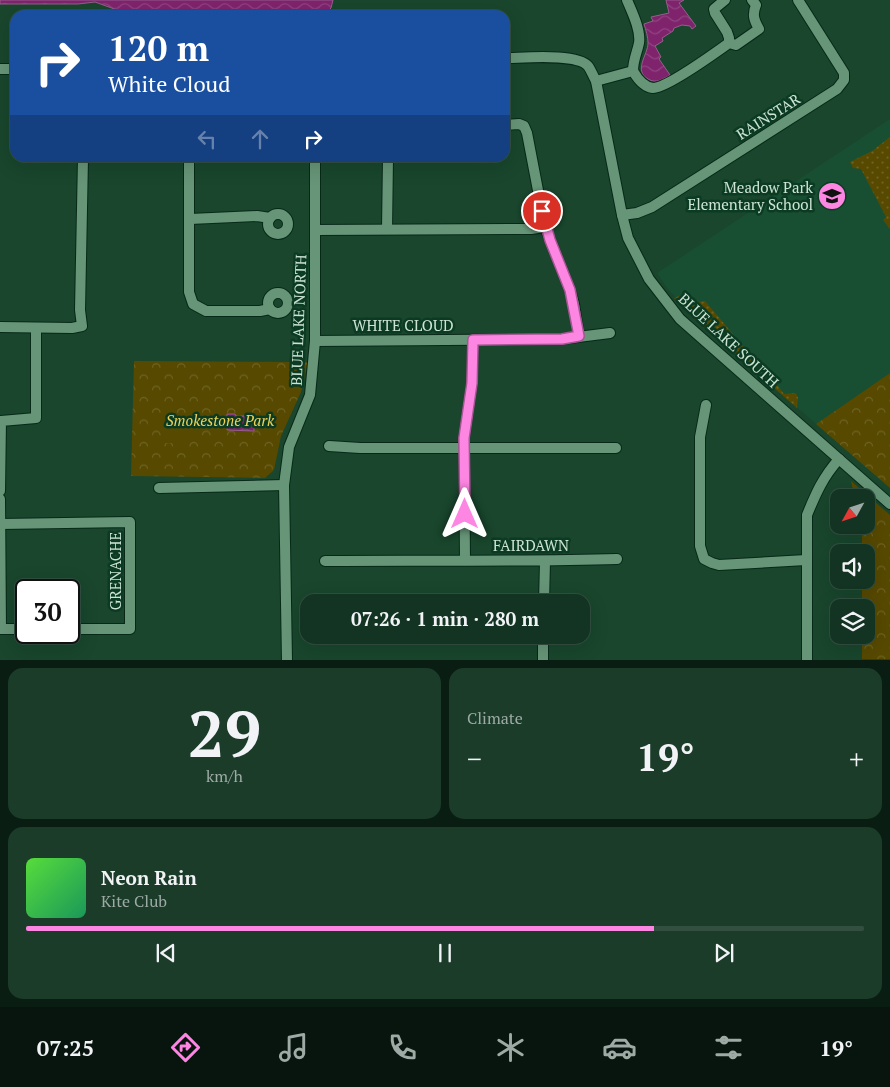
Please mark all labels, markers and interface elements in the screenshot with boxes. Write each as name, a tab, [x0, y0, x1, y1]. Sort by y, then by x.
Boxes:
text: 120 m	[108, 25, 209, 71]
icon: right	[25, 30, 90, 95]
text: White Cloud	[108, 69, 230, 98]
street label: RAINSTAR	[732, 88, 804, 144]
icon: left	[193, 125, 221, 153]
icon: ahead	[246, 125, 274, 153]
icon: right	[299, 125, 327, 153]
place label: Meadow Park Elementary School	[687, 177, 813, 214]
school or university icon: Meadow Park Elementary School	[817, 181, 847, 211]
pin	[521, 190, 563, 232]
icon: arrive	[528, 197, 556, 225]
street label: BLUE LAKE NORTH	[286, 254, 310, 386]
street label: BLUE LAKE SOUTH	[675, 288, 783, 392]
street label: WHITE CLOUD	[352, 315, 454, 335]
park label: Smokestone Park	[166, 410, 275, 430]
position arrow	[438, 487, 490, 539]
north arrow	[830, 489, 875, 534]
map controls	[830, 489, 875, 644]
street label: GRENACHE	[105, 532, 125, 610]
street label: FAIRDAWN	[493, 535, 569, 555]
button: sound	[830, 544, 875, 589]
speed limit sign: 30	[15, 579, 80, 644]
button: layers	[830, 599, 875, 644]
text: 07:26 · 1 min · 280 m	[351, 606, 539, 631]
text: 29	[188, 689, 261, 776]
text: Climate	[467, 707, 523, 729]
text: 19°	[636, 732, 695, 782]
text: −	[467, 740, 482, 777]
text: +	[849, 740, 864, 777]
text: km/h	[206, 765, 243, 787]
text: Neon Rain	[101, 865, 197, 890]
text: Kite Club	[101, 890, 167, 912]
icon: previous	[152, 939, 180, 967]
icon: pause	[431, 939, 459, 967]
icon: next	[710, 939, 738, 967]
icon: directions	[168, 1030, 203, 1065]
icon: music	[276, 1030, 311, 1065]
icon: phone	[385, 1030, 420, 1065]
icon: climate	[493, 1030, 528, 1065]
icon: car	[602, 1030, 637, 1065]
icon: filters	[711, 1030, 746, 1065]
text: 07:25	[37, 1033, 94, 1062]
text: 19°	[819, 1033, 853, 1062]

